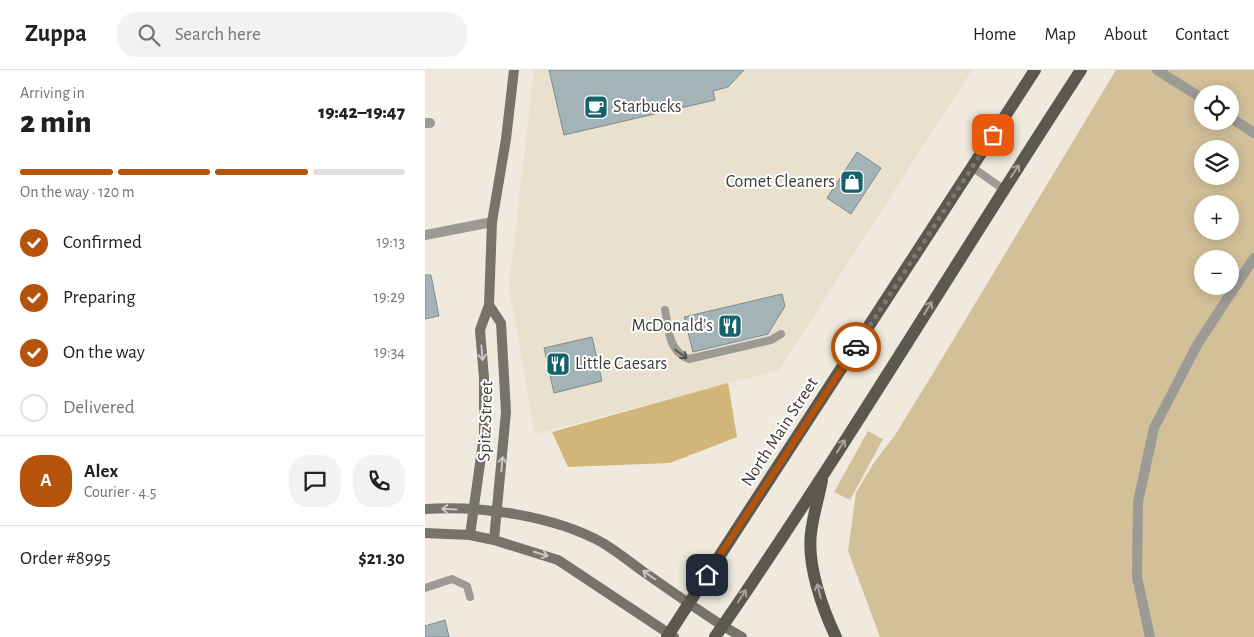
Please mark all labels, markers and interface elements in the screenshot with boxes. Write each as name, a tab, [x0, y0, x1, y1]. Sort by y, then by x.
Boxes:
search box	[117, 12, 467, 57]
icon: search	[135, 21, 163, 49]
text: Zuppa	[25, 22, 87, 46]
text: Search here	[175, 25, 261, 44]
text: Home	[973, 26, 1016, 44]
text: Map	[1044, 26, 1076, 44]
text: About	[1104, 26, 1147, 44]
text: Contact	[1175, 26, 1229, 44]
text: Arriving in	[20, 85, 85, 101]
map controls	[1194, 85, 1239, 295]
button: locate	[1194, 85, 1239, 130]
cafe icon: Starbucks	[583, 94, 609, 120]
place label: Starbucks	[613, 98, 681, 116]
text: 19:42–19:47	[318, 103, 405, 122]
text: 2 min	[20, 106, 92, 138]
pin	[972, 114, 1014, 156]
icon: bag	[979, 121, 1007, 149]
button: layers	[1194, 140, 1239, 185]
one-way arrow	[1010, 165, 1020, 179]
shop icon: Comet Cleaners	[839, 169, 865, 195]
place label: Comet Cleaners	[726, 173, 835, 191]
text: On the way · 120 m	[20, 184, 135, 200]
button: +	[1194, 195, 1239, 240]
icon: check	[20, 229, 48, 257]
text: Confirmed	[63, 233, 142, 252]
text: 19:13	[376, 234, 405, 250]
button: −	[1194, 250, 1239, 295]
icon: check	[20, 284, 48, 312]
text: Preparing	[63, 288, 136, 307]
text: 19:29	[374, 289, 405, 305]
one-way arrow	[923, 302, 933, 316]
restaurant icon: McDonald's	[717, 313, 743, 339]
place label: McDonald's	[631, 317, 713, 335]
courier	[831, 322, 881, 372]
icon: car	[842, 333, 870, 361]
icon: check	[20, 339, 48, 367]
text: On the way	[63, 343, 145, 362]
text: 19:34	[374, 344, 405, 360]
one-way arrow	[477, 344, 487, 360]
one-way arrow	[674, 349, 688, 359]
restaurant icon: Little Caesars	[545, 351, 571, 377]
place label: Little Caesars	[575, 355, 667, 373]
street label: North Main Street	[738, 374, 822, 490]
street label: Spitz Street	[476, 380, 496, 462]
text: Delivered	[63, 398, 135, 417]
one-way arrow	[836, 439, 847, 453]
button: chat	[289, 455, 341, 507]
button: phone	[353, 455, 405, 507]
one-way arrow	[497, 456, 506, 472]
text: Alex	[84, 462, 118, 481]
text: A	[40, 471, 52, 490]
text: Courier · 4.5	[84, 484, 156, 500]
one-way arrow	[441, 504, 457, 513]
text: Order #8995	[20, 549, 111, 568]
text: $21.30	[358, 549, 405, 568]
one-way arrow	[533, 550, 549, 560]
pin	[686, 554, 728, 596]
icon: home	[693, 561, 721, 589]
one-way arrow	[642, 570, 656, 580]
one-way arrow	[814, 584, 823, 600]
one-way arrow	[737, 590, 747, 604]

